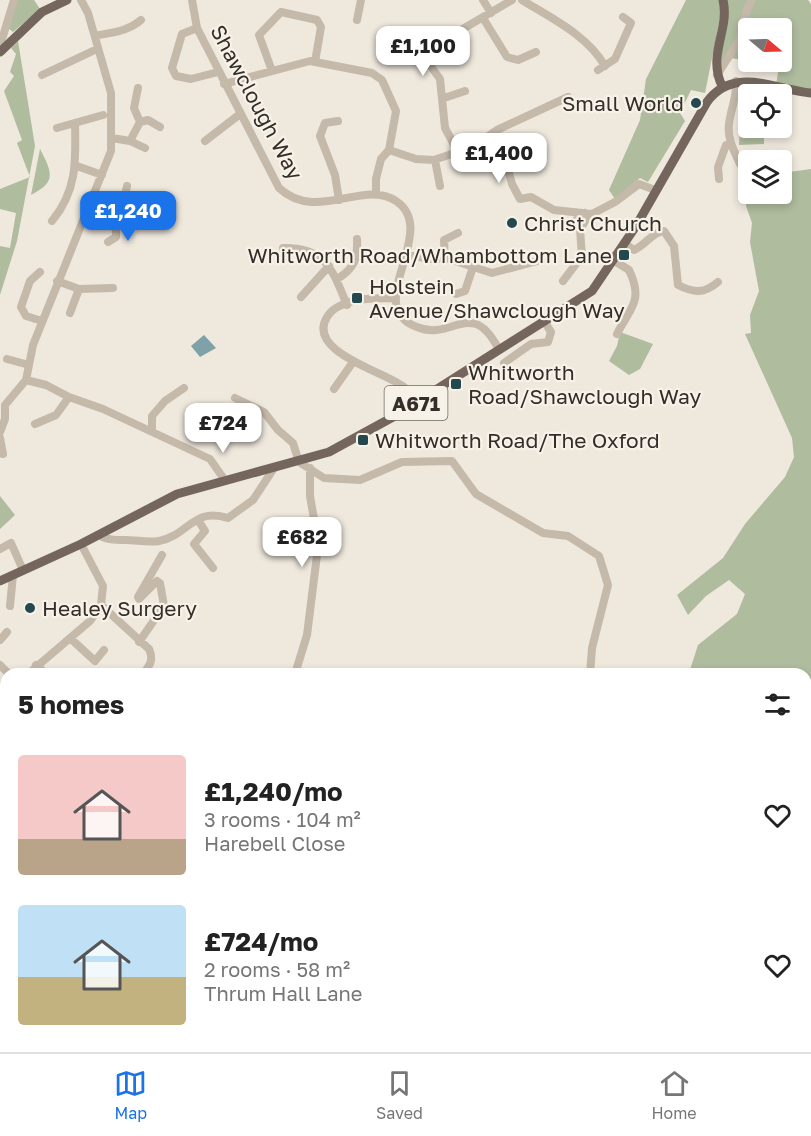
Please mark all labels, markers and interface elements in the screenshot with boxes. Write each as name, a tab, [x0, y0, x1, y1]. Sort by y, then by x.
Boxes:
north arrow	[738, 18, 792, 72]
map controls	[738, 18, 792, 204]
street label: Shawclough Way	[205, 20, 309, 184]
pin: £1,100	[374, 26, 472, 77]
text: £1,100	[390, 33, 456, 57]
button: locate	[738, 84, 792, 138]
place label: Small World	[562, 90, 684, 116]
marker: Small World	[689, 96, 703, 110]
pin: £1,400	[450, 133, 548, 184]
text: £1,400	[465, 140, 533, 164]
button: layers	[738, 150, 792, 204]
pin: £1,240	[79, 191, 177, 242]
text: £1,240	[94, 198, 162, 222]
place label: Christ Church	[524, 210, 662, 236]
marker: Christ Church	[505, 216, 519, 230]
place label: Whitworth Road/Whambottom Lane	[247, 242, 612, 268]
marker: Whitworth Road/Whambottom Lane	[617, 248, 631, 262]
place label: Holstein Avenue/Shawclough Way	[369, 273, 625, 323]
marker: Holstein Avenue/Shawclough Way	[350, 291, 364, 305]
place label: Whitworth Road/Shawclough Way	[468, 359, 701, 409]
marker: Whitworth Road/Shawclough Way	[449, 377, 463, 391]
road number: A671	[384, 386, 448, 420]
pin: £724	[187, 403, 259, 454]
text: £724	[199, 410, 247, 434]
place label: Whitworth Road/The Oxford	[375, 427, 660, 453]
marker: Whitworth Road/The Oxford	[356, 433, 370, 447]
pin: £682	[266, 517, 338, 568]
text: £682	[277, 524, 327, 548]
place label: Healey Surgery	[42, 595, 197, 621]
marker: Healey Surgery	[23, 601, 37, 615]
icon: filters	[761, 688, 794, 721]
text: 5 homes	[18, 689, 124, 720]
text: £1,240/mo	[204, 776, 343, 807]
icon: home	[66, 779, 138, 851]
icon: heart	[761, 799, 794, 832]
text: 3 rooms · 104 m²	[204, 807, 361, 831]
text: Harebell Close	[204, 831, 345, 855]
text: £724/mo	[204, 926, 318, 957]
icon: home	[66, 929, 138, 1001]
icon: heart	[761, 949, 794, 982]
text: 2 rooms · 58 m²	[204, 957, 350, 981]
text: Thrum Hall Lane	[204, 981, 362, 1005]
tab: Map	[114, 1067, 147, 1123]
tab: Saved	[376, 1067, 423, 1123]
tab: Home	[651, 1067, 697, 1123]

